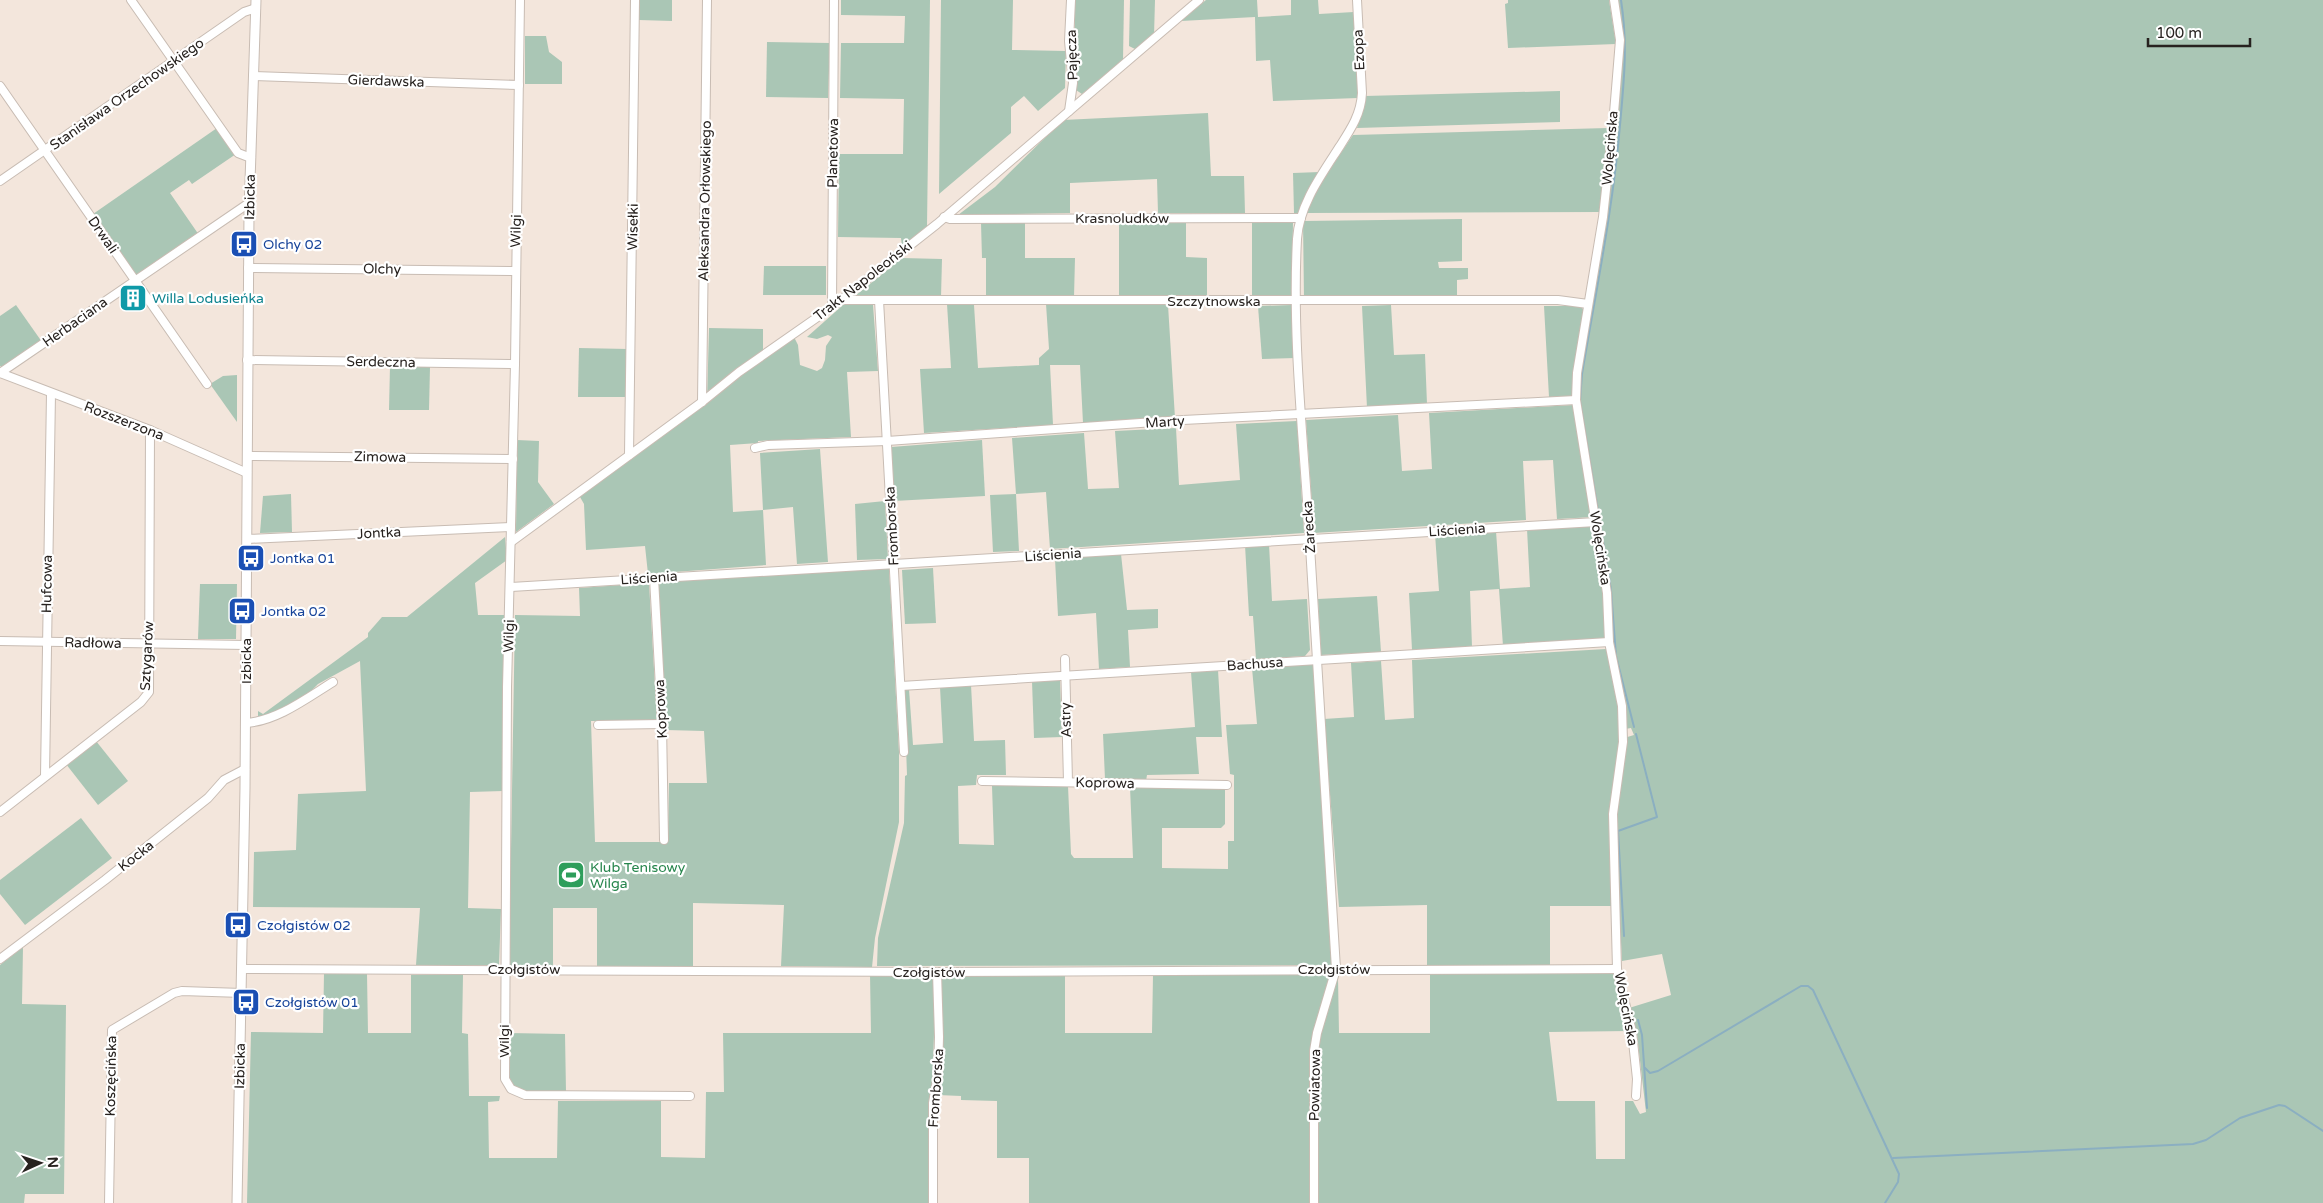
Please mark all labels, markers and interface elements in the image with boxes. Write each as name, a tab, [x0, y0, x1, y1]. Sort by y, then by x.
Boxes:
scale bar	[2148, 15, 2250, 47]
text: 100 m	[2156, 24, 2202, 42]
street label: Pajęcza	[1063, 29, 1081, 81]
street label: Ezopa	[1349, 29, 1369, 71]
street label: Stanisława Orzechowskiego	[47, 34, 207, 154]
street label: Gierdawska	[347, 71, 425, 91]
street label: Wolęcińska	[1598, 110, 1622, 186]
street label: Planetowa	[824, 118, 842, 188]
street label: Aleksandra Orłowskiego	[695, 120, 715, 282]
street label: Izbicka	[241, 174, 259, 220]
street label: Wisełki	[624, 203, 642, 251]
street label: Krasnoludków	[1075, 210, 1169, 227]
street label: Drwali	[84, 213, 122, 257]
street label: Wilgi	[507, 214, 525, 248]
bus stop icon: Olchy 02	[229, 229, 259, 259]
place label: Olchy 02	[263, 236, 322, 253]
street label: Trakt Napoleoński	[810, 237, 916, 325]
street label: Olchy	[363, 260, 402, 278]
building icon: Willa Lodusieńka	[118, 283, 148, 313]
place label: Willa Lodusieńka	[152, 290, 264, 307]
street label: Herbaciana	[39, 293, 111, 351]
street label: Szczytnowska	[1167, 293, 1261, 310]
street label: Serdeczna	[346, 353, 416, 371]
street label: Rozszerzona	[82, 398, 166, 444]
street label: Marty	[1145, 412, 1186, 432]
street label: Zimowa	[354, 448, 406, 466]
street label: Fromborska	[881, 486, 903, 566]
street label: Żarecka	[1299, 500, 1319, 554]
street label: Wolęcińska	[1586, 510, 1614, 586]
street label: Liścienia	[1428, 520, 1486, 540]
street label: Jontka	[357, 523, 401, 543]
bus stop icon: Jontka 01	[236, 543, 266, 573]
street label: Liścienia	[1024, 545, 1082, 565]
place label: Jontka 01	[270, 550, 335, 567]
street label: Hufcowa	[38, 555, 56, 613]
street label: Liścienia	[620, 568, 678, 588]
bus stop icon: Jontka 02	[227, 596, 257, 626]
place label: Jontka 02	[261, 603, 326, 620]
street label: Wilgi	[500, 619, 518, 653]
street label: Sztygarów	[137, 621, 157, 691]
street label: Radłowa	[64, 634, 122, 652]
street label: Izbicka	[238, 638, 255, 684]
street label: Bachusa	[1226, 654, 1284, 674]
street label: Koprowa	[651, 679, 671, 739]
street label: Astry	[1057, 702, 1075, 738]
street label: Koprowa	[1075, 774, 1135, 792]
street label: Kocka	[115, 837, 157, 875]
place label: Klub Tenisowy Wilga	[590, 859, 686, 892]
sports icon: Klub Tenisowy Wilga	[556, 860, 586, 890]
bus stop icon: Czołgistów 02	[223, 910, 253, 940]
place label: Czołgistów 02	[257, 917, 351, 934]
street label: Czołgistów	[488, 961, 560, 978]
street label: Czołgistów	[1298, 961, 1370, 978]
street label: Czołgistów	[893, 964, 965, 981]
street label: Wolęcińska	[1611, 971, 1641, 1047]
bus stop icon: Czołgistów 01	[231, 987, 261, 1017]
place label: Czołgistów 01	[265, 994, 359, 1011]
street label: Wilgi	[496, 1024, 513, 1058]
street label: Koszęcińska	[102, 1035, 120, 1117]
street label: Izbicka	[231, 1043, 249, 1089]
street label: Fromborska	[925, 1048, 947, 1128]
street label: Powiatowa	[1306, 1049, 1324, 1121]
north arrow	[15, 1138, 65, 1188]
text: N	[44, 1156, 61, 1168]

